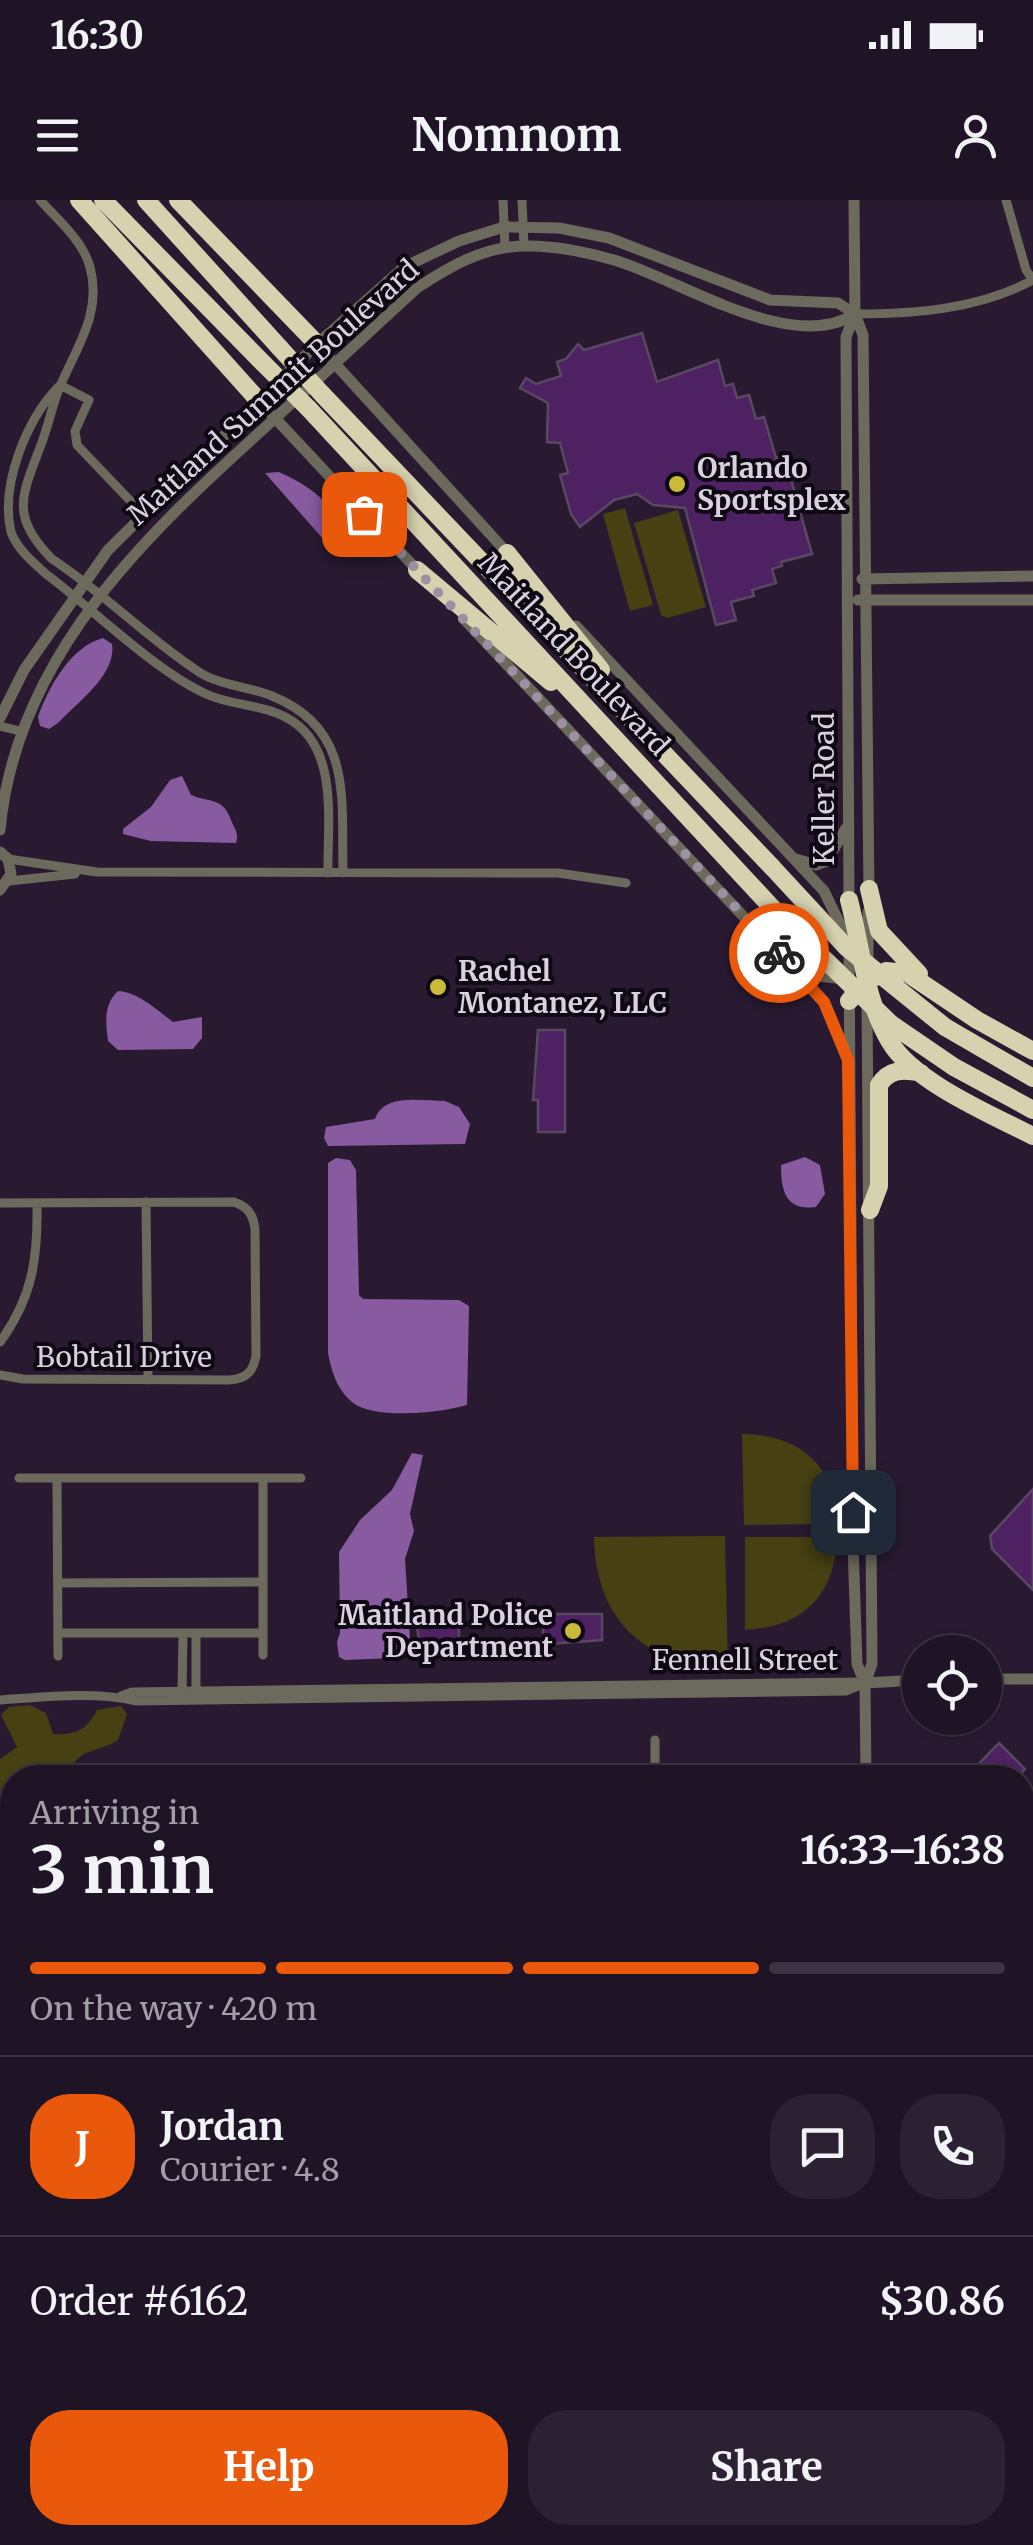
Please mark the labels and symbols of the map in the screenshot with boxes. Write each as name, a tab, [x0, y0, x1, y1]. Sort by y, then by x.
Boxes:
street label: Maitland Summit Boulevard	[120, 251, 426, 532]
place label: Orlando Sportsplex	[697, 450, 847, 518]
pin	[322, 472, 407, 557]
marker: Orlando Sportsplex	[666, 473, 688, 495]
street label: Maitland Boulevard	[471, 545, 677, 763]
street label: Keller Road	[806, 712, 842, 866]
courier	[729, 903, 829, 1003]
place label: Rachel Montanez, LLC	[458, 953, 667, 1021]
marker: Rachel Montanez, LLC	[427, 976, 449, 998]
street label: Bobtail Drive	[36, 1339, 212, 1375]
pin	[811, 1470, 896, 1555]
place label: Maitland Police Department	[338, 1597, 553, 1665]
marker: Maitland Police Department	[562, 1620, 584, 1642]
street label: Fennell Street	[652, 1642, 838, 1678]

